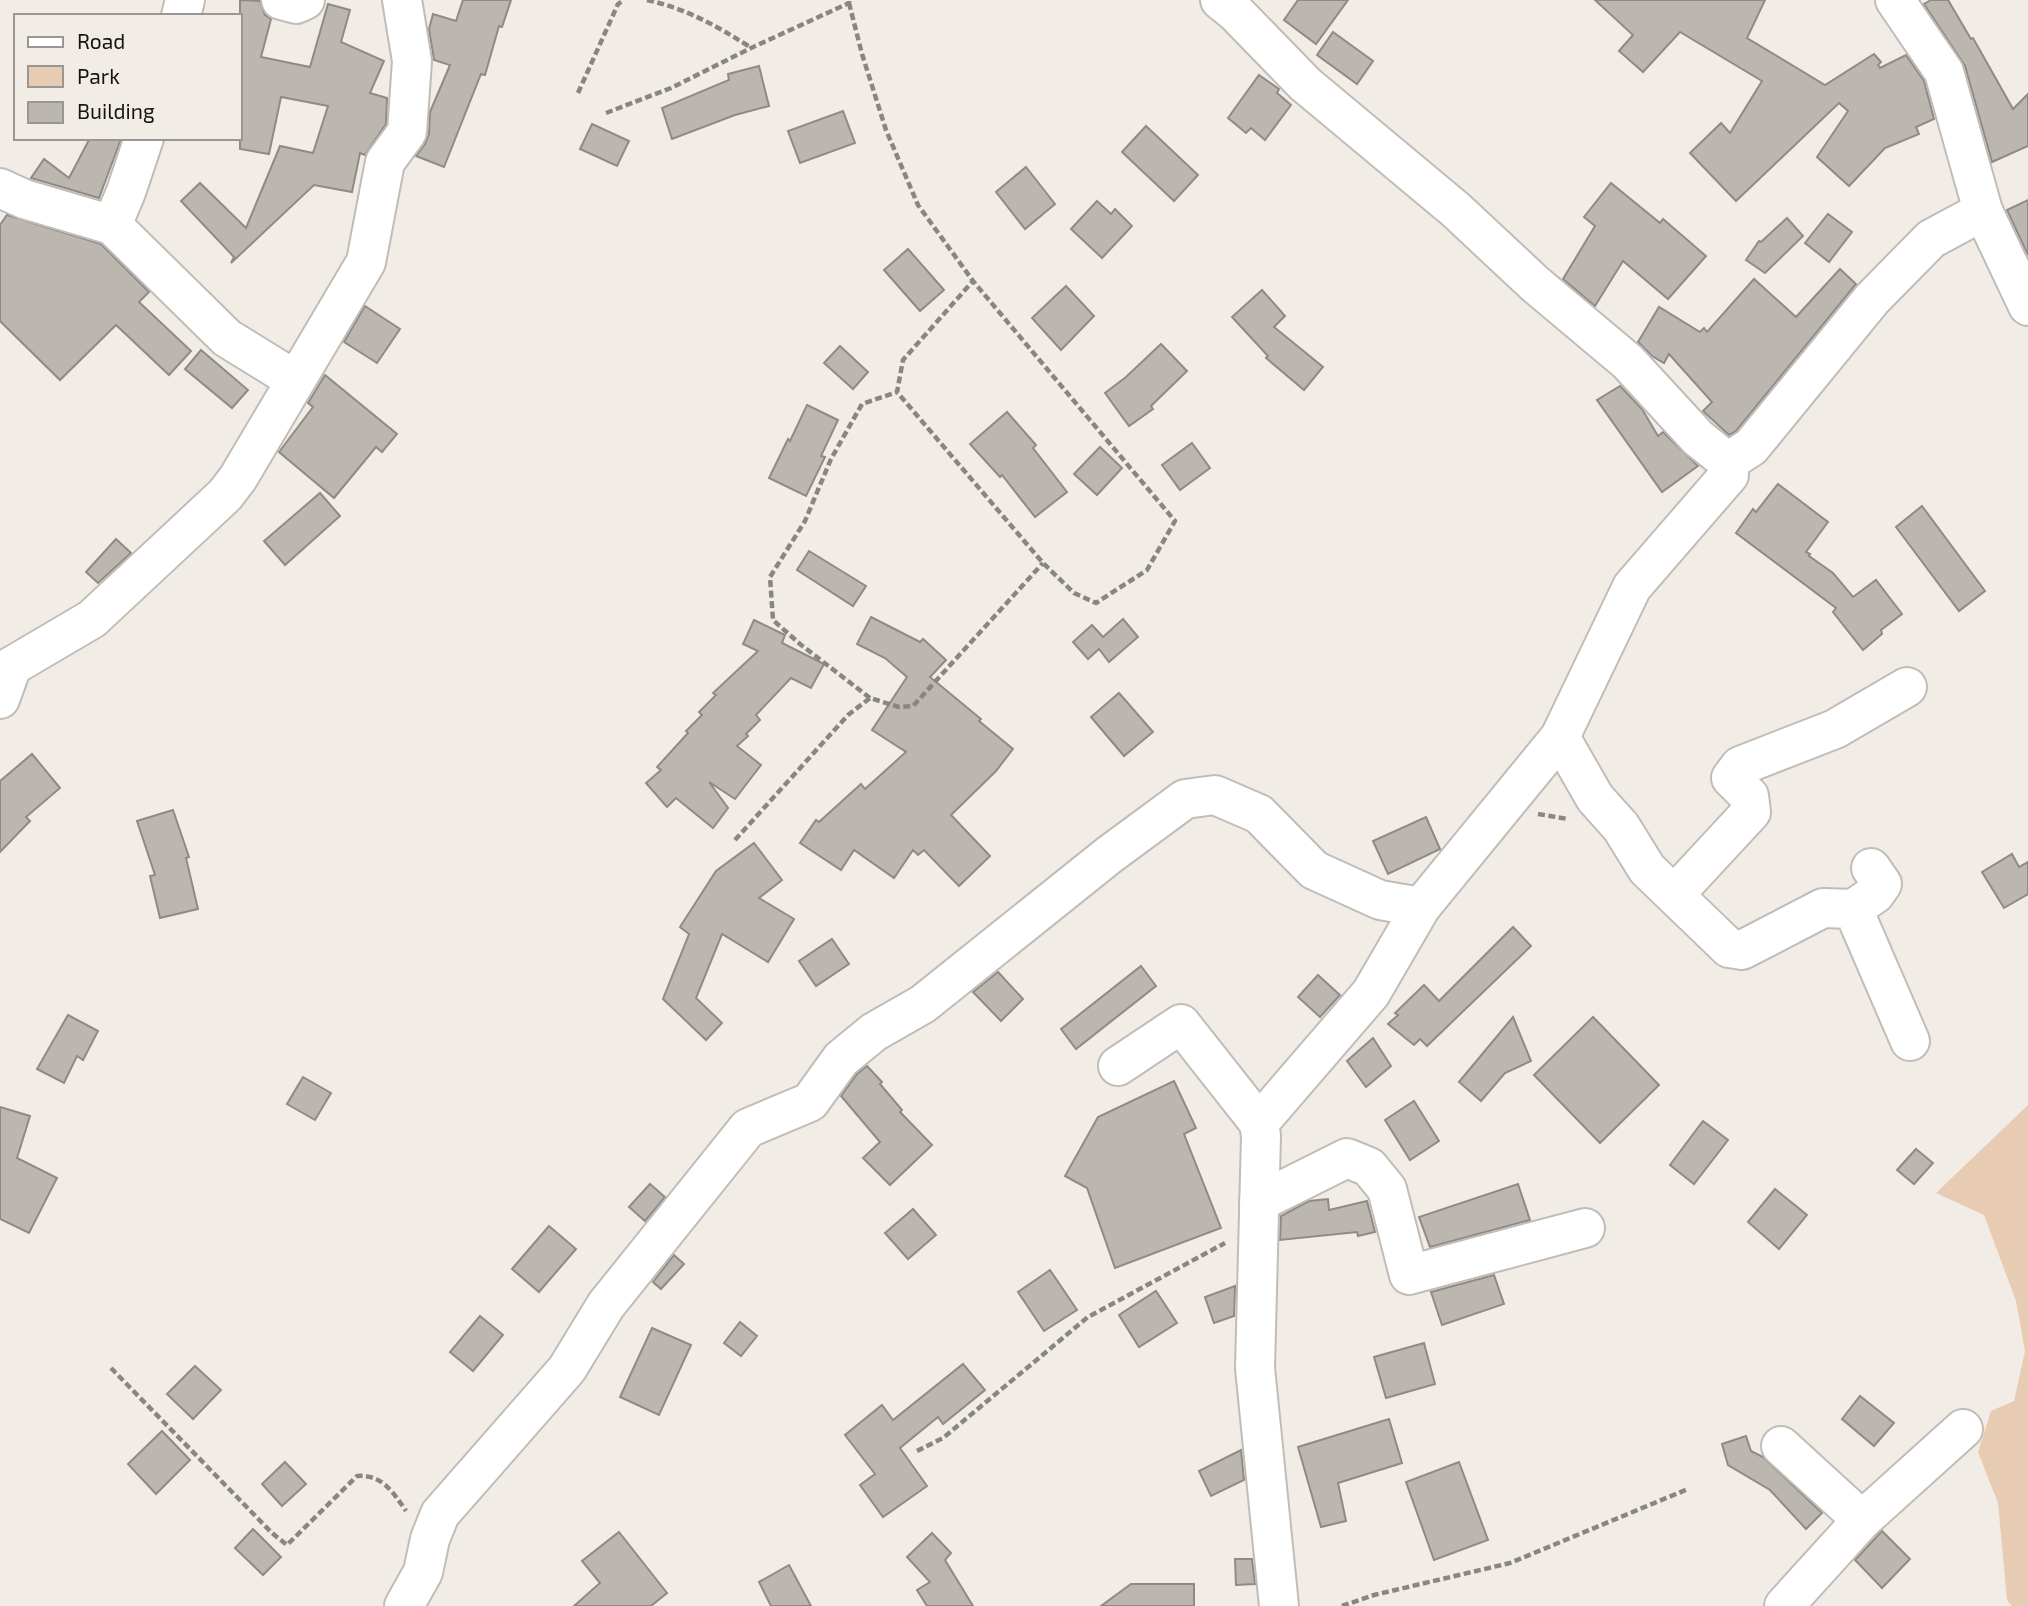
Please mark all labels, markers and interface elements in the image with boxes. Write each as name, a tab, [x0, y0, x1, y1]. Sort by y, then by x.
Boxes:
legend	[14, 14, 242, 140]
text: Road	[77, 28, 125, 53]
text: Park	[77, 63, 120, 88]
text: Building	[77, 98, 155, 123]

